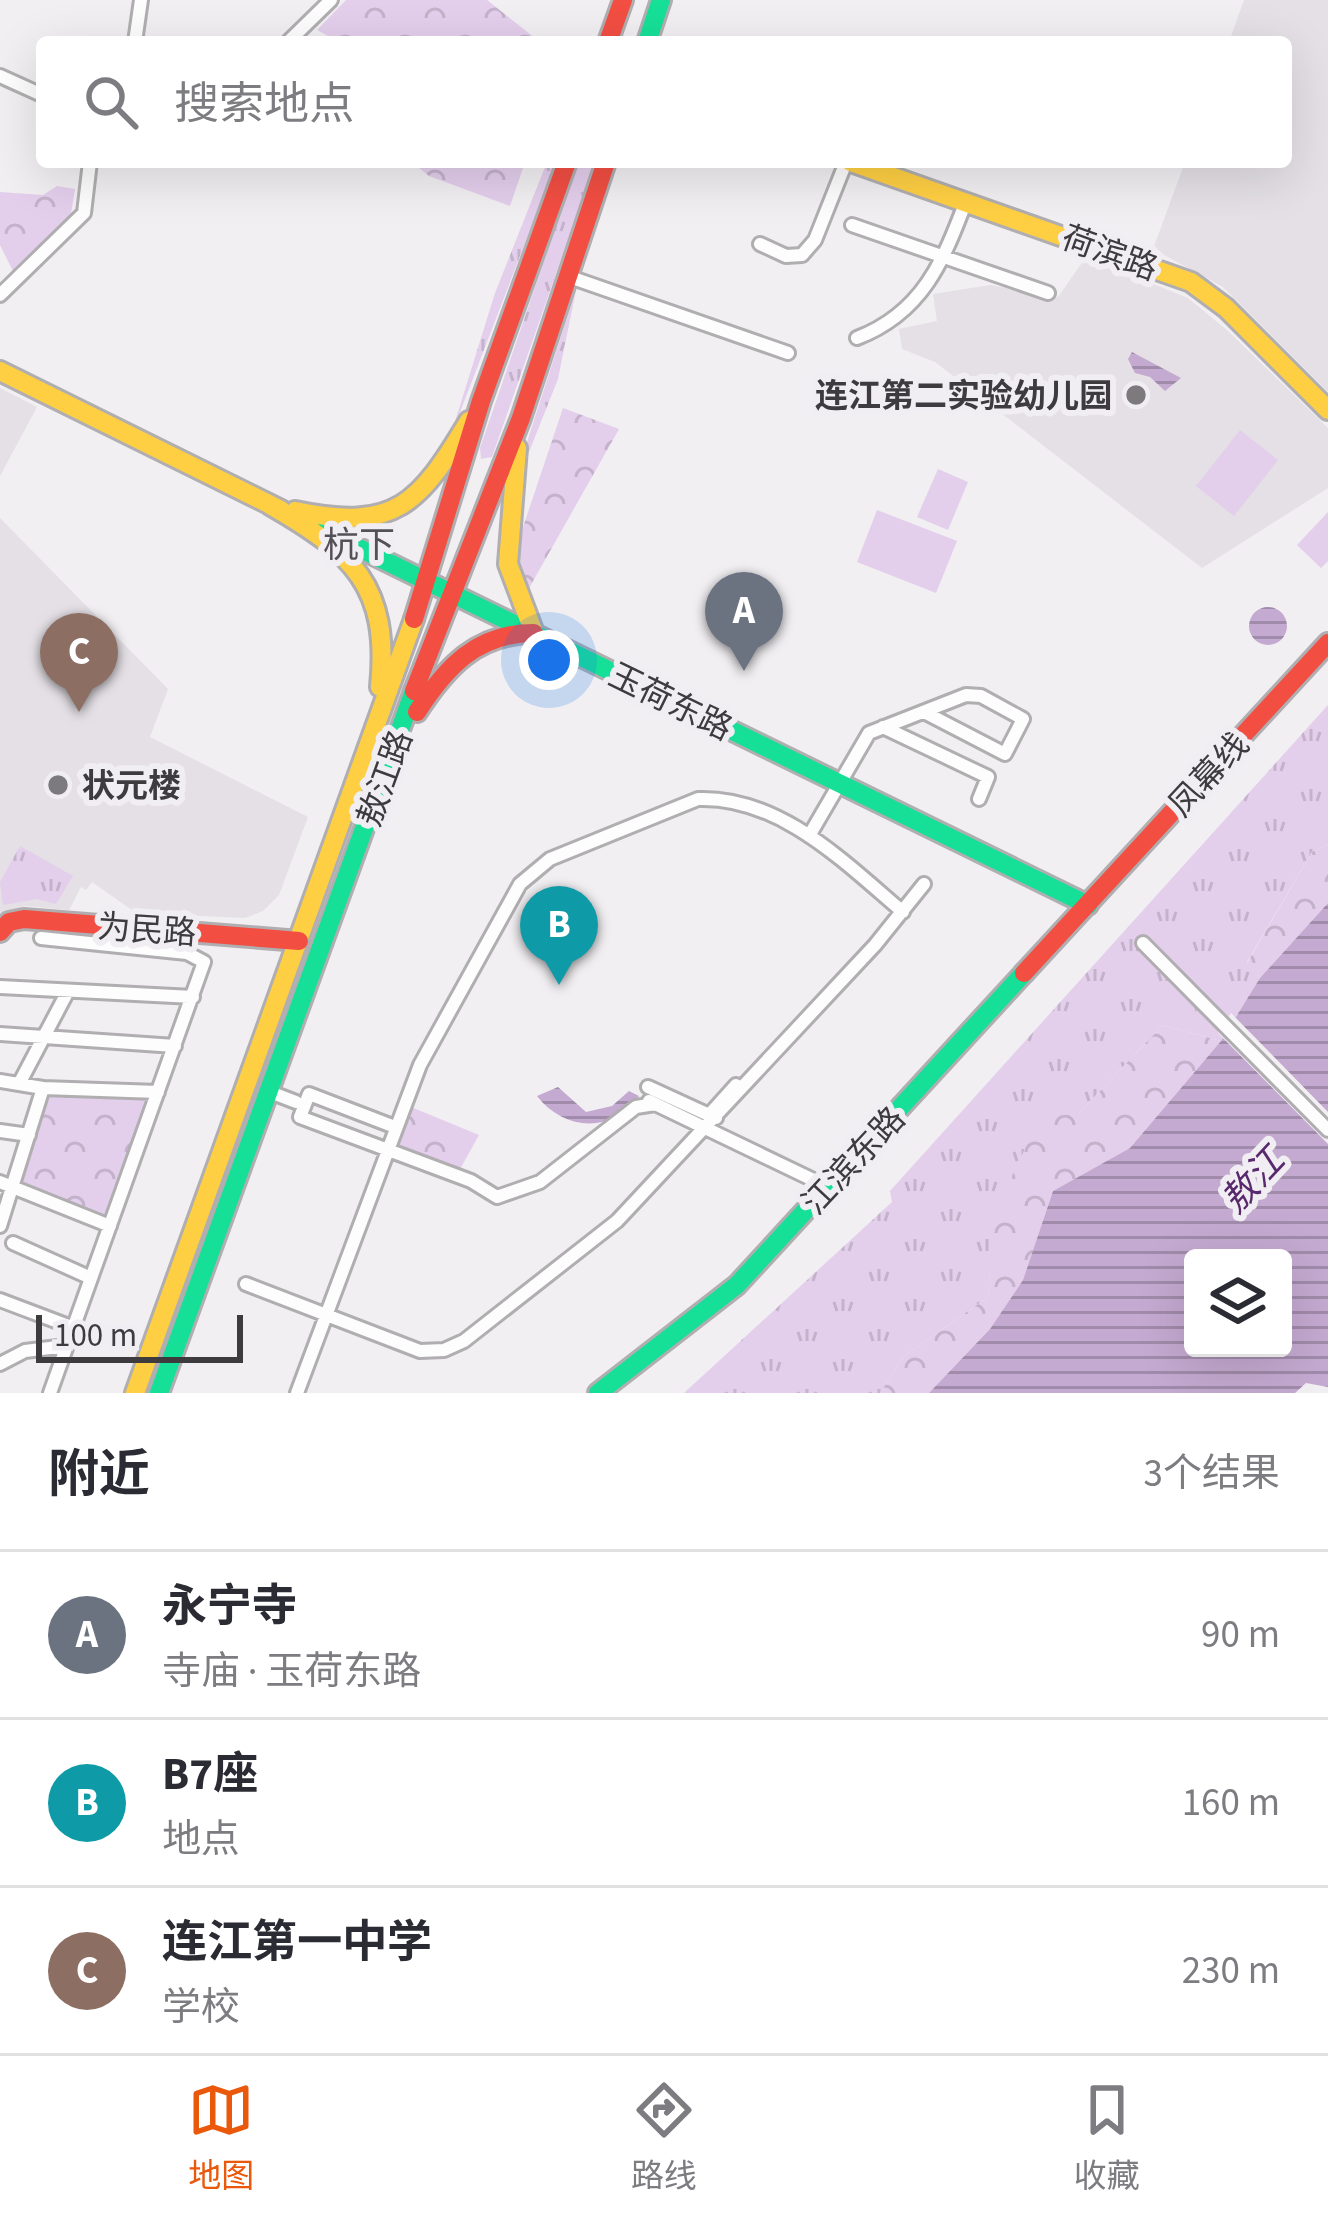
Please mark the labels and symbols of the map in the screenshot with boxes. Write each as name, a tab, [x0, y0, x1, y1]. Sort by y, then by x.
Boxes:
street label: 荷滨路	[1055, 214, 1164, 292]
place label: 连江第二实验幼儿园	[815, 373, 1112, 420]
marker: 连江第二实验幼儿园	[1123, 382, 1149, 408]
district label: 杭下	[323, 520, 395, 571]
pin: A	[705, 572, 783, 671]
pin: C	[40, 613, 118, 712]
your location	[519, 630, 579, 690]
street label: 玉荷东路	[601, 652, 740, 752]
street label: 凤幕线	[1158, 723, 1260, 827]
street label: 敖江路	[346, 724, 424, 833]
place label: 状元楼	[82, 763, 181, 810]
marker: 状元楼	[45, 772, 71, 798]
pin: B	[520, 886, 598, 985]
street label: 为民路	[96, 904, 198, 957]
street label: 江滨东路	[792, 1097, 916, 1225]
water label: 敖江	[1210, 1134, 1299, 1225]
scale bar	[36, 1309, 243, 1362]

